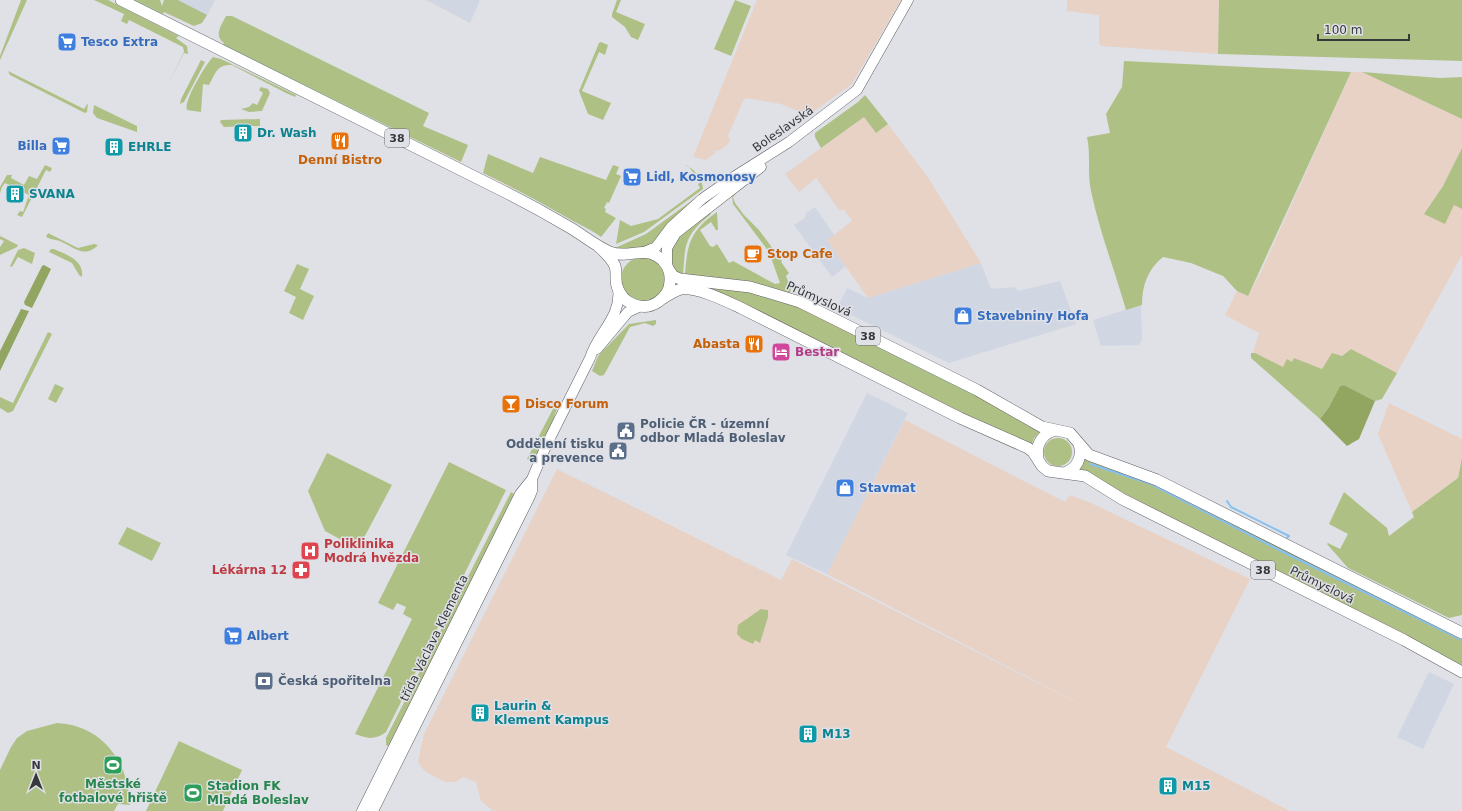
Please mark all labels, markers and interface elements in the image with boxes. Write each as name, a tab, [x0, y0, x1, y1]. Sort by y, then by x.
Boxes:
scale bar	[1318, 16, 1409, 42]
text: 100 m	[1324, 23, 1362, 37]
supermarket icon: Tesco Extra	[56, 31, 78, 53]
place label: Tesco Extra	[81, 35, 158, 49]
street label: Boleslavská	[750, 103, 816, 155]
building icon: Dr. Wash	[232, 122, 254, 144]
place label: Dr. Wash	[257, 126, 317, 140]
road number: 38	[385, 129, 409, 147]
restaurant icon: Denní Bistro	[329, 130, 351, 152]
supermarket icon: Billa	[50, 135, 72, 157]
building icon: EHRLE	[103, 136, 125, 158]
place label: Billa	[17, 139, 47, 153]
place label: EHRLE	[128, 140, 171, 154]
place label: Denní Bistro	[298, 153, 382, 167]
supermarket icon: Lidl, Kosmonosy	[621, 166, 643, 188]
place label: Lidl, Kosmonosy	[646, 170, 756, 184]
building icon: SVANA	[4, 183, 26, 205]
place label: SVANA	[29, 187, 75, 201]
cafe icon: Stop Cafe	[742, 243, 764, 265]
place label: Stop Cafe	[767, 247, 833, 261]
street label: Průmyslová	[784, 278, 854, 320]
shop icon: Stavebniny Hofa	[952, 305, 974, 327]
place label: Stavebniny Hofa	[977, 309, 1089, 323]
road number: 38	[856, 327, 880, 345]
restaurant icon: Abasta	[743, 333, 765, 355]
place label: Abasta	[693, 337, 740, 351]
hotel icon: Bestar	[770, 341, 792, 363]
place label: Bestar	[795, 345, 839, 359]
bar icon: Disco Forum	[500, 393, 522, 415]
place label: Disco Forum	[525, 397, 609, 411]
place label: Policie ČR - územní odbor Mladá Boleslav	[640, 416, 786, 445]
public building icon: Policie ČR - územní odbor Mladá Boleslav	[615, 420, 637, 442]
place label: Oddělení tisku a prevence	[506, 437, 604, 465]
public building icon: Oddělení tisku a prevence	[607, 440, 629, 462]
shop icon: Stavmat	[834, 477, 856, 499]
place label: Stavmat	[859, 481, 916, 495]
place label: Poliklinika Modrá hvězda	[324, 537, 419, 565]
hospital icon: Poliklinika Modrá hvězda	[299, 540, 321, 562]
pharmacy icon: Lékárna 12	[290, 559, 312, 581]
road number: 38	[1251, 561, 1275, 579]
place label: Lékárna 12	[212, 563, 287, 577]
street label: Průmyslová	[1288, 563, 1356, 607]
street label: třída Václava Klementa	[397, 572, 471, 704]
supermarket icon: Albert	[222, 625, 244, 647]
place label: Albert	[247, 629, 289, 643]
bank icon: Česká spořitelna	[253, 670, 275, 692]
place label: Česká spořitelna	[278, 673, 391, 688]
place label: Laurin & Klement Kampus	[494, 699, 609, 727]
building icon: Laurin & Klement Kampus	[469, 702, 491, 724]
building icon: M13	[797, 723, 819, 745]
place label: M13	[822, 727, 851, 741]
sports icon: Městské fotbalové hřiště	[102, 754, 124, 776]
north arrow	[16, 755, 56, 795]
text: N	[31, 759, 41, 772]
building icon: M15	[1157, 775, 1179, 797]
place label: Městské fotbalové hřiště	[59, 777, 167, 805]
place label: Stadion FK Mladá Boleslav	[207, 779, 309, 807]
place label: M15	[1182, 779, 1211, 793]
sports icon: Stadion FK Mladá Boleslav	[182, 782, 204, 804]

